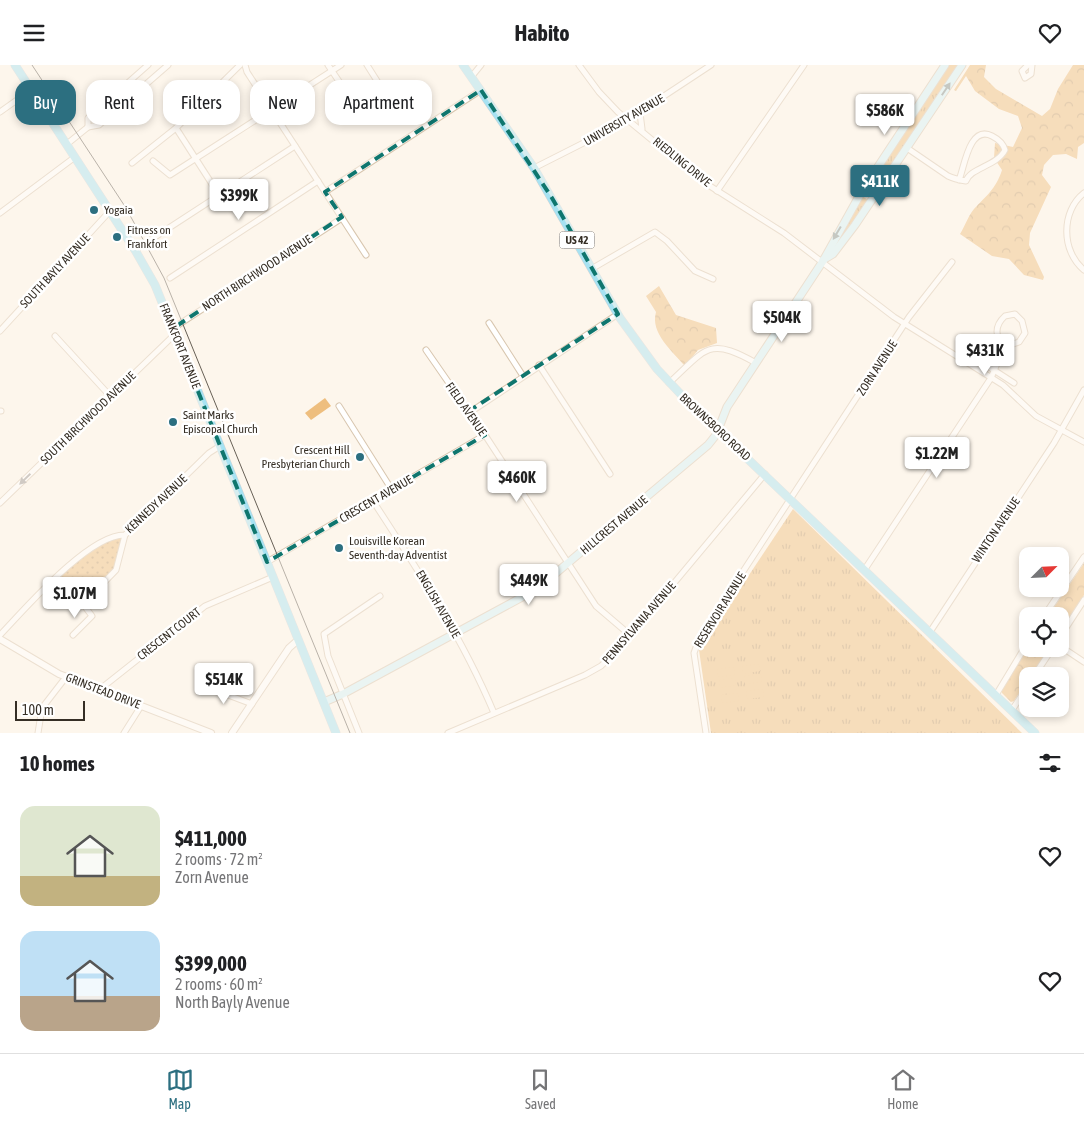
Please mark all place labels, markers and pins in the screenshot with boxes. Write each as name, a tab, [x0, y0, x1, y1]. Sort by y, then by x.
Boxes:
pin: $586K	[850, 93, 920, 136]
pin: $411K	[845, 165, 915, 207]
pin: $399K	[204, 179, 274, 221]
place label: Yogaia	[104, 203, 133, 217]
marker: Yogaia	[88, 204, 100, 216]
place label: Fitness on Frankfort	[127, 223, 171, 251]
marker: Fitness on Frankfort	[111, 231, 123, 243]
pin: $504K	[747, 301, 817, 343]
pin: $431K	[950, 333, 1020, 376]
place label: Saint Marks Episcopal Church	[183, 408, 258, 436]
marker: Saint Marks Episcopal Church	[167, 416, 179, 428]
pin: $1.22M	[896, 437, 978, 479]
place label: Crescent Hill Presbyterian Church	[261, 443, 351, 471]
marker: Crescent Hill Presbyterian Church	[354, 451, 366, 463]
pin: $460K	[482, 461, 552, 503]
place label: Louisville Korean Seventh-day Adventist	[349, 534, 448, 562]
marker: Louisville Korean Seventh-day Adventist	[333, 542, 345, 554]
pin: $449K	[494, 563, 564, 606]
pin: $1.07M	[34, 577, 116, 619]
pin: $514K	[189, 663, 259, 705]

